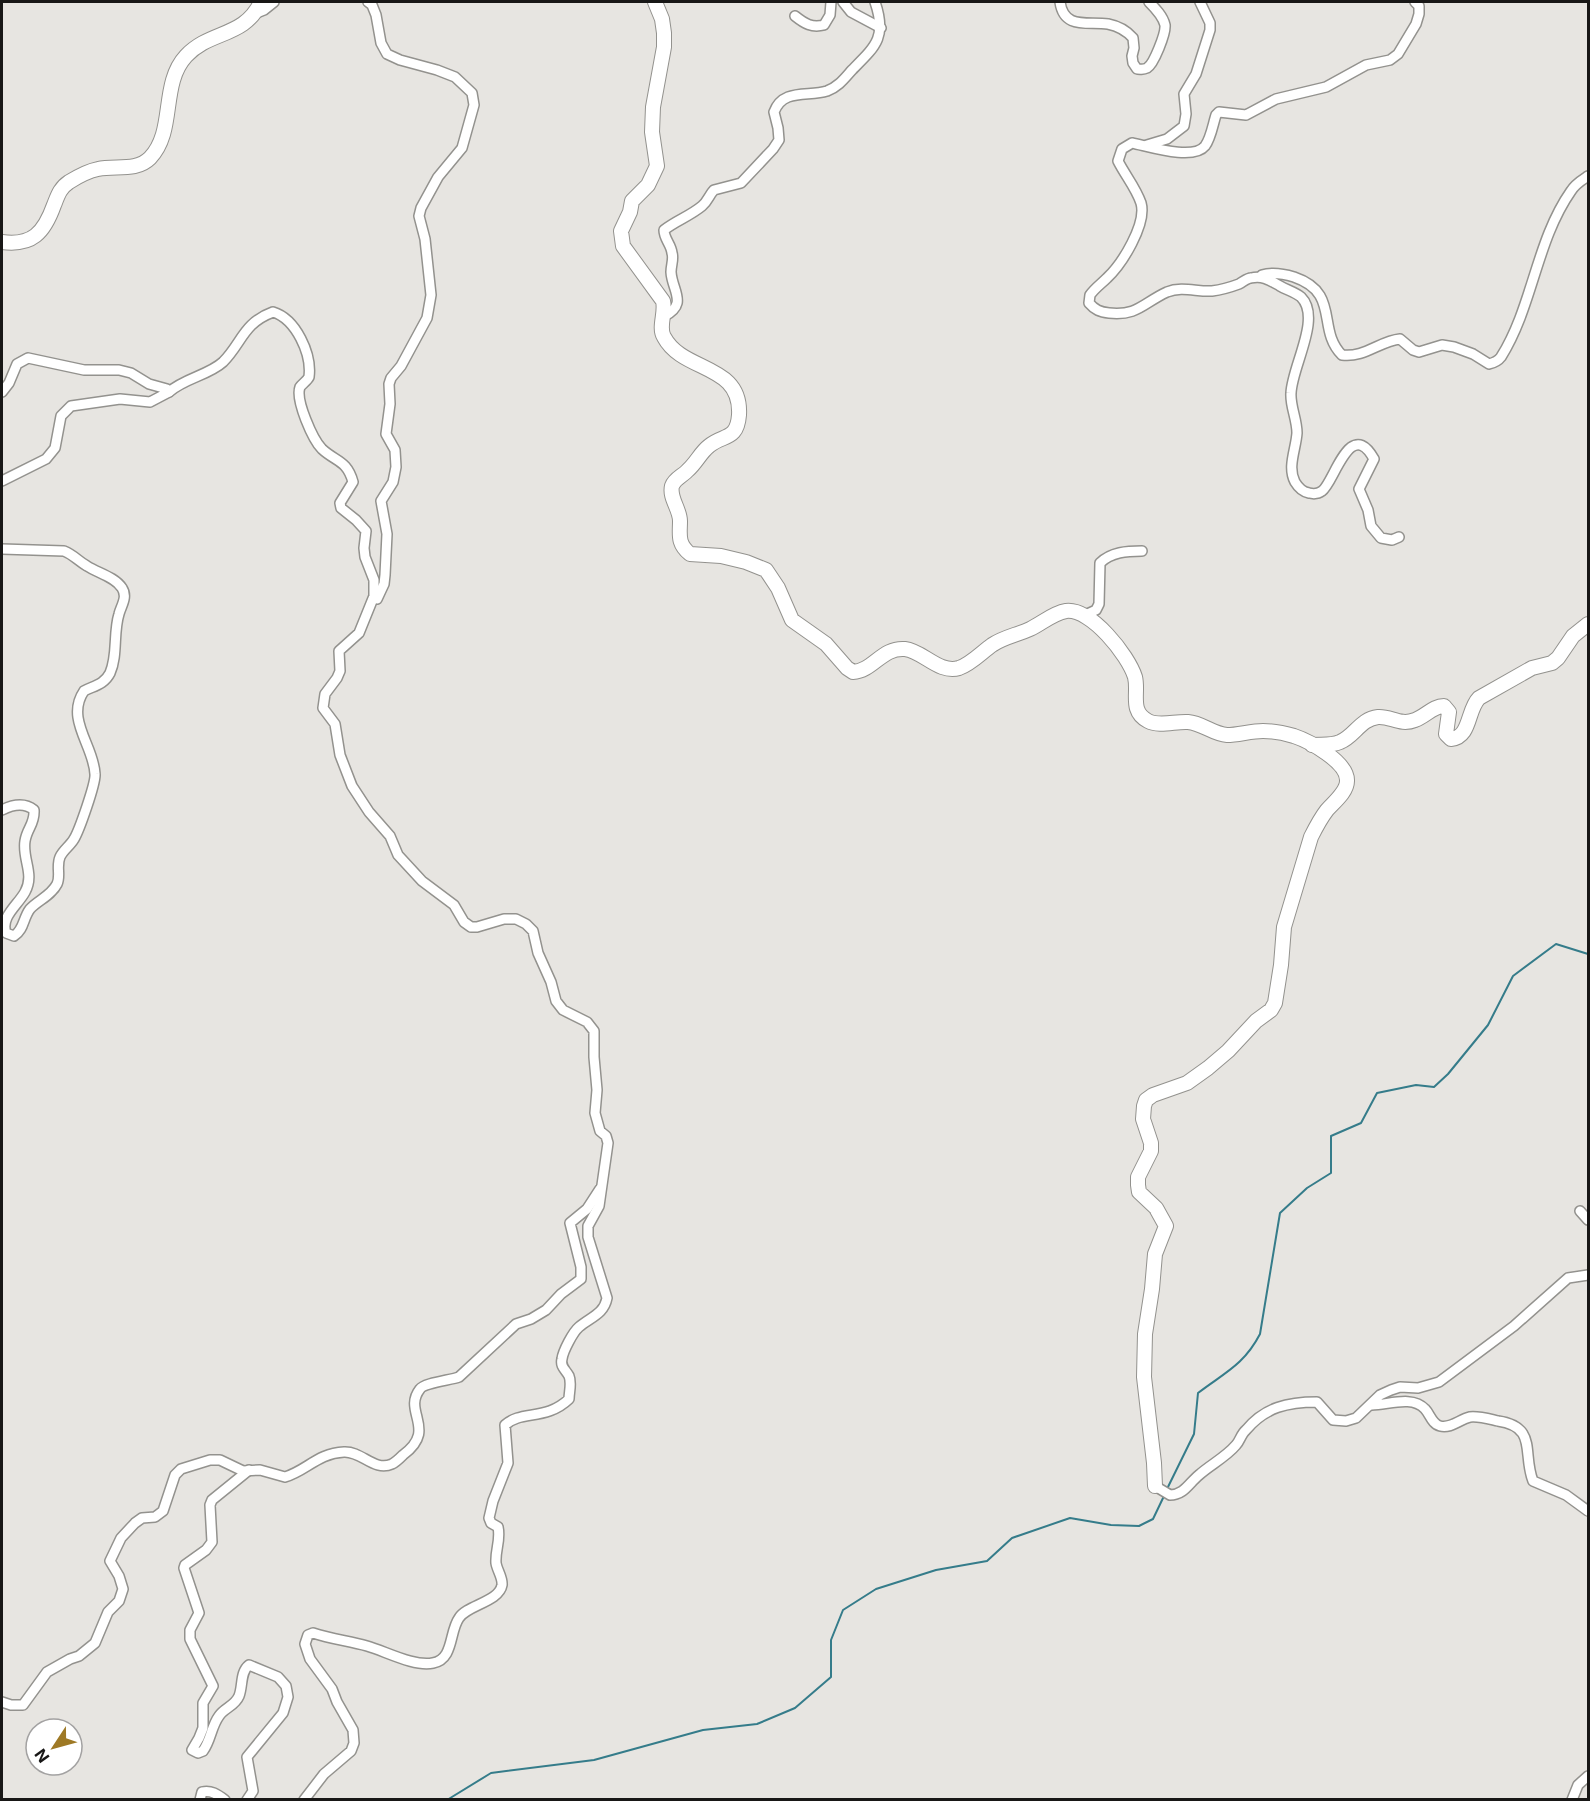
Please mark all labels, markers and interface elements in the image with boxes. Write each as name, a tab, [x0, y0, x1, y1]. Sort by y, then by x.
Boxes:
north arrow	[24, 1717, 84, 1777]
text: N	[30, 1745, 54, 1767]

